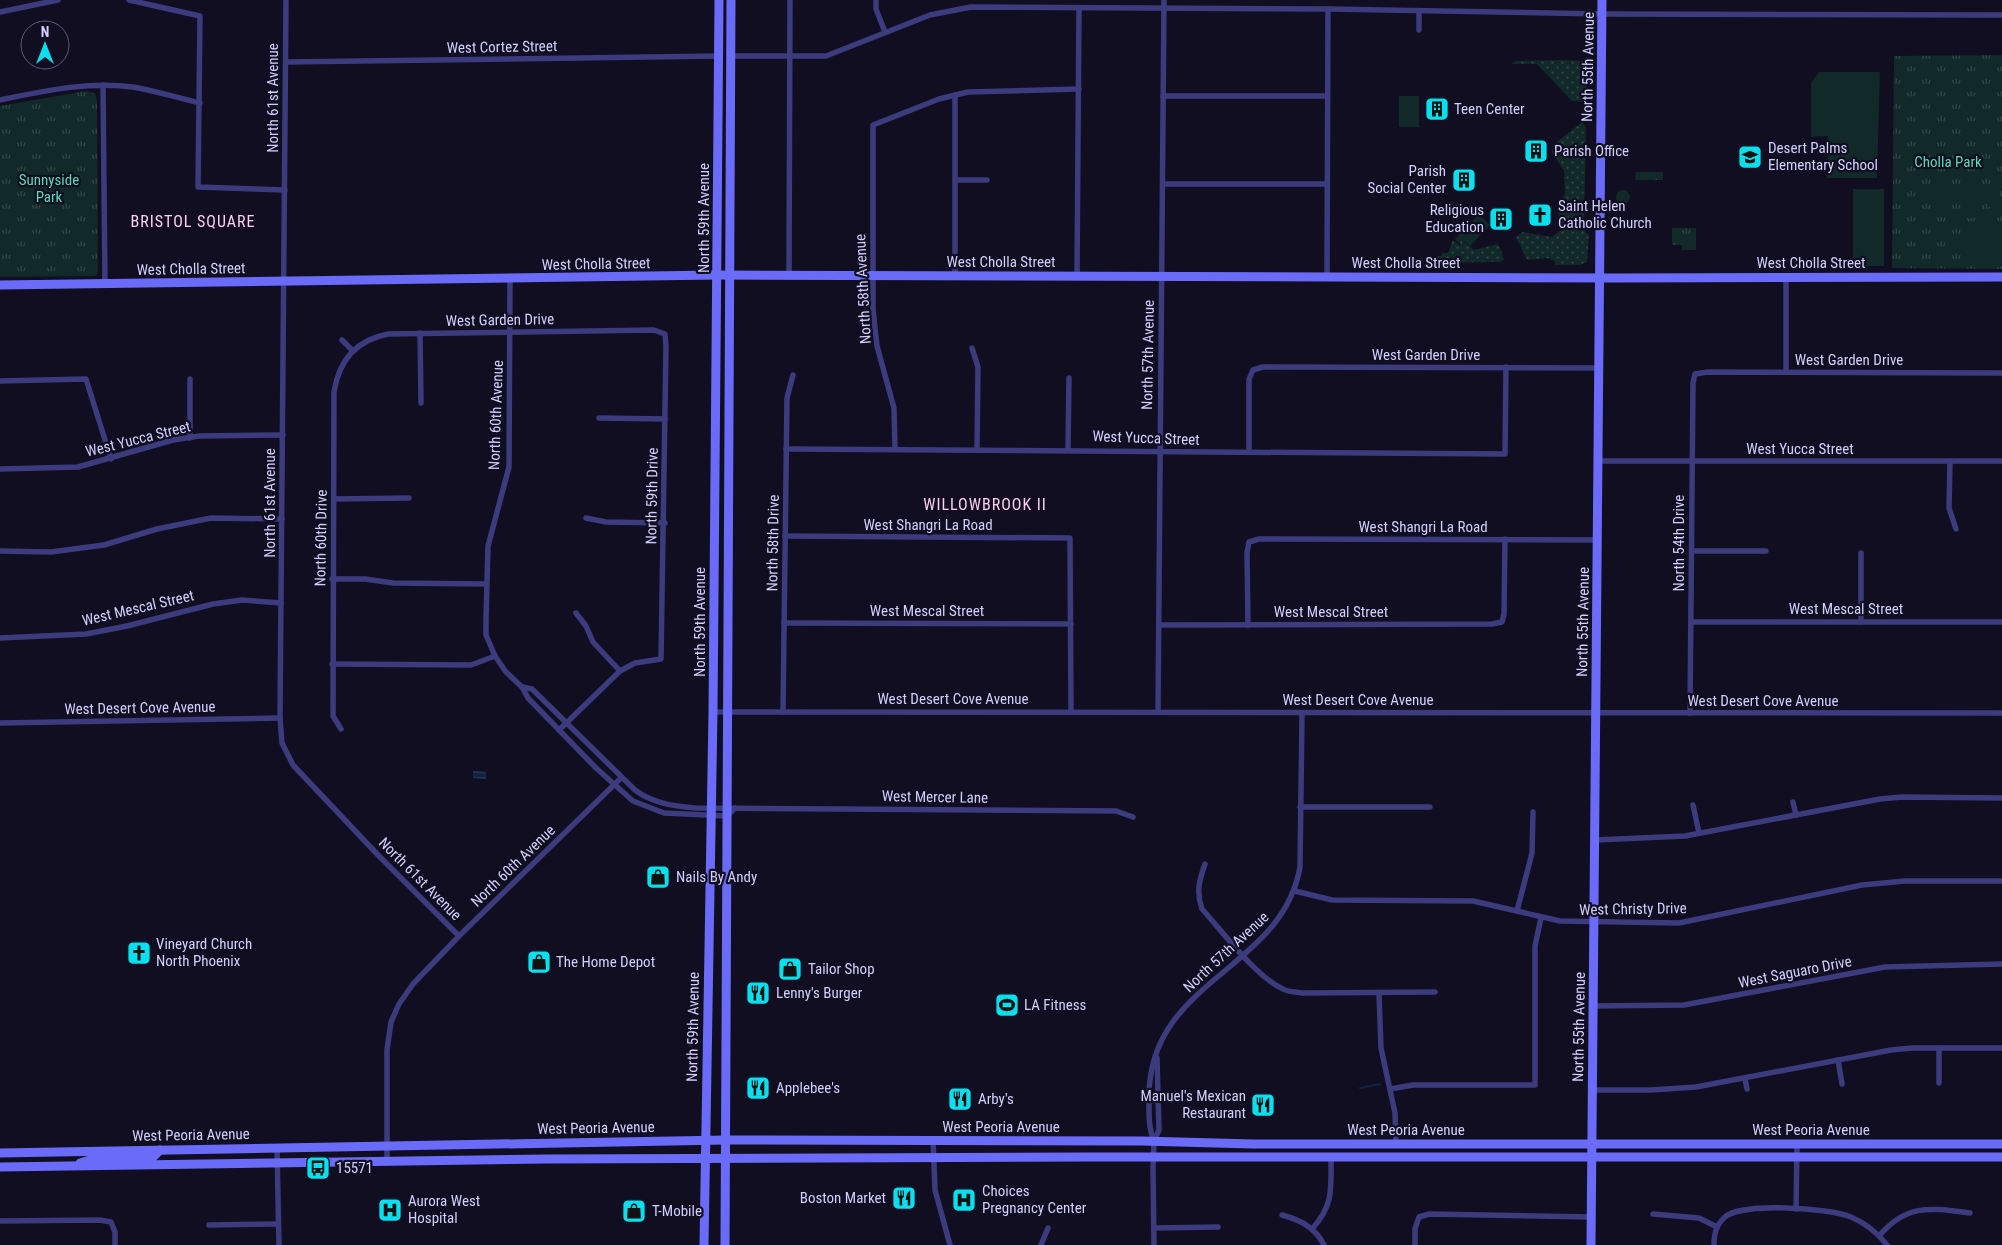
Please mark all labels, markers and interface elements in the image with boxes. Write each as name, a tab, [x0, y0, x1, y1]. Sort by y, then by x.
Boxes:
street label: North 55th Avenue	[1578, 12, 1598, 122]
north arrow	[20, 20, 70, 70]
text: N	[41, 24, 49, 40]
street label: West Cortez Street	[447, 37, 557, 57]
street label: North 61st Avenue	[264, 43, 282, 153]
building icon: Teen Center	[1424, 96, 1450, 122]
place label: Teen Center	[1454, 100, 1525, 118]
building icon: Parish Office	[1523, 138, 1549, 164]
place label: Desert Palms Elementary School	[1768, 139, 1878, 174]
place label: Parish Office	[1554, 142, 1629, 160]
school or university icon: Desert Palms Elementary School	[1737, 144, 1763, 170]
park label: Cholla Park	[1914, 153, 1982, 171]
place label: Parish Social Center	[1367, 162, 1446, 197]
street label: North 59th Avenue	[695, 163, 713, 273]
building icon: Parish Social Center	[1451, 167, 1477, 193]
park label: Sunnyside Park	[19, 171, 79, 206]
place label: Saint Helen Catholic Church	[1558, 197, 1652, 232]
place label: Religious Education	[1425, 201, 1484, 236]
church icon: Saint Helen Catholic Church	[1527, 202, 1553, 228]
building icon: Religious Education	[1488, 206, 1514, 232]
district label: BRISTOL SQUARE	[131, 212, 255, 231]
street label: North 58th Avenue	[851, 234, 875, 344]
street label: West Cholla Street	[947, 253, 1055, 271]
street label: West Cholla Street	[541, 254, 651, 274]
street label: West Cholla Street	[1352, 254, 1460, 272]
street label: West Cholla Street	[1757, 254, 1865, 272]
street label: West Cholla Street	[136, 259, 246, 279]
street label: North 57th Avenue	[1138, 300, 1158, 410]
street label: West Garden Drive	[446, 310, 554, 330]
street label: West Garden Drive	[1372, 346, 1480, 364]
street label: West Garden Drive	[1795, 351, 1903, 369]
street label: North 60th Avenue	[485, 360, 507, 470]
street label: West Yucca Street	[84, 417, 192, 461]
street label: West Yucca Street	[1092, 427, 1200, 449]
street label: West Yucca Street	[1746, 440, 1854, 458]
street label: North 59th Drive	[642, 447, 662, 545]
street label: North 61st Avenue	[261, 448, 279, 558]
street label: North 60th Drive	[311, 489, 331, 587]
street label: North 58th Drive	[763, 494, 783, 592]
district label: WILLOWBROOK II	[923, 495, 1047, 514]
street label: North 54th Drive	[1670, 495, 1688, 591]
street label: West Shangri La Road	[863, 516, 993, 534]
street label: West Shangri La Road	[1358, 518, 1488, 536]
street label: North 59th Avenue	[691, 567, 709, 677]
street label: North 55th Avenue	[1573, 567, 1593, 677]
street label: West Mescal Street	[80, 586, 196, 630]
street label: West Mescal Street	[1789, 600, 1903, 618]
street label: West Mescal Street	[870, 602, 984, 620]
street label: West Mescal Street	[1274, 603, 1388, 621]
street label: West Desert Cove Avenue	[877, 690, 1029, 708]
street label: West Desert Cove Avenue	[1282, 691, 1434, 709]
street label: West Desert Cove Avenue	[1687, 692, 1839, 710]
street label: West Desert Cove Avenue	[64, 698, 216, 718]
street label: West Mercer Lane	[882, 787, 988, 807]
street label: North 60th Avenue	[467, 821, 559, 911]
street label: North 61st Avenue	[375, 834, 465, 924]
shop icon: Nails By Andy	[645, 864, 671, 890]
place label: Nails By Andy	[676, 868, 757, 886]
street label: West Christy Drive	[1579, 899, 1687, 919]
street label: North 57th Avenue	[1180, 908, 1272, 996]
place label: Vineyard Church North Phoenix	[156, 935, 252, 970]
church icon: Vineyard Church North Phoenix	[126, 940, 152, 966]
shop icon: The Home Depot	[526, 949, 552, 975]
street label: West Saguaro Drive	[1737, 952, 1853, 992]
place label: The Home Depot	[556, 953, 655, 971]
shop icon: Tailor Shop	[777, 956, 803, 982]
place label: Tailor Shop	[808, 960, 875, 978]
street label: North 59th Avenue	[683, 972, 703, 1082]
street label: North 55th Avenue	[1569, 972, 1589, 1082]
restaurant icon: Lenny's Burger	[745, 980, 771, 1006]
place label: Lenny's Burger	[776, 984, 863, 1002]
sports icon: LA Fitness	[994, 992, 1020, 1018]
place label: LA Fitness	[1024, 996, 1087, 1014]
restaurant icon: Applebee's	[745, 1075, 771, 1101]
place label: Applebee's	[776, 1079, 840, 1097]
restaurant icon: Arby's	[947, 1086, 973, 1112]
place label: Manuel's Mexican Restaurant	[1140, 1087, 1246, 1122]
place label: Arby's	[978, 1090, 1014, 1108]
restaurant icon: Manuel's Mexican Restaurant	[1250, 1092, 1276, 1118]
street label: West Peoria Avenue	[537, 1118, 655, 1138]
street label: West Peoria Avenue	[942, 1118, 1060, 1136]
street label: West Peoria Avenue	[1347, 1121, 1465, 1139]
street label: West Peoria Avenue	[1752, 1121, 1870, 1139]
street label: West Peoria Avenue	[132, 1125, 250, 1145]
bus stop icon: 15571	[305, 1155, 331, 1181]
place label: 15571	[336, 1159, 373, 1177]
place label: Choices Pregnancy Center	[982, 1182, 1087, 1217]
restaurant icon: Boston Market	[891, 1185, 917, 1211]
hospital icon: Choices Pregnancy Center	[951, 1187, 977, 1213]
place label: Boston Market	[800, 1189, 886, 1207]
place label: Aurora West Hospital	[408, 1192, 480, 1227]
hospital icon: Aurora West Hospital	[377, 1197, 403, 1223]
shop icon: T-Mobile	[621, 1198, 647, 1224]
place label: T-Mobile	[652, 1202, 702, 1220]

